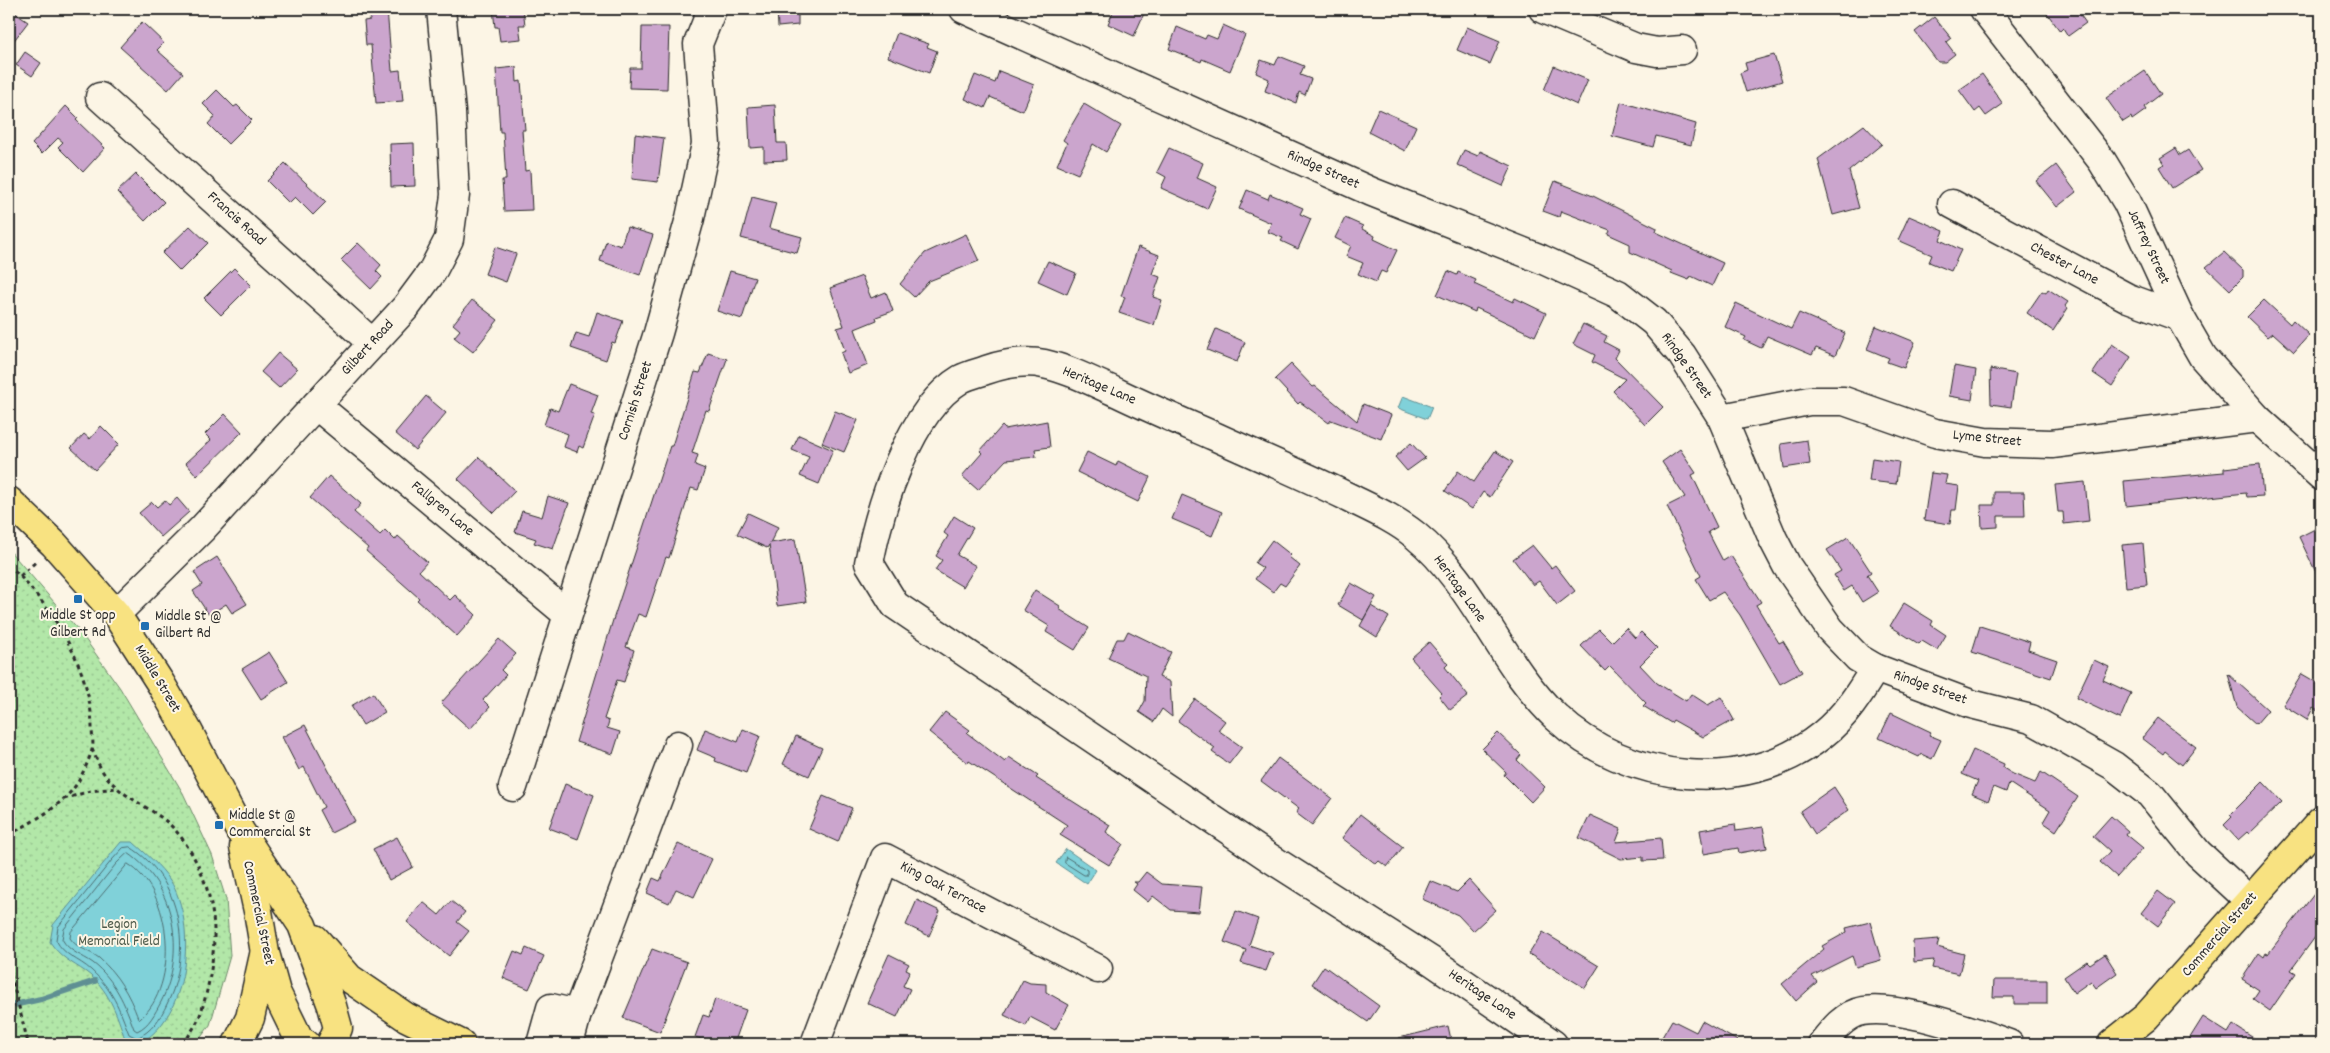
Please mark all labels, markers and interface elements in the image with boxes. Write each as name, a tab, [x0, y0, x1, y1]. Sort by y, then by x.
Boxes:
street label: Rindge Street	[1283, 144, 1363, 196]
street label: Francis Road	[202, 186, 270, 252]
street label: Jaffrey Street	[2121, 206, 2175, 289]
street label: Chester Lane	[2026, 237, 2103, 292]
street label: Gilbert Road	[336, 315, 400, 381]
street label: Rindge Street	[1655, 328, 1717, 404]
street label: Cornish Street	[613, 358, 659, 444]
street label: Heritage Lane	[1059, 361, 1140, 412]
street label: Lyme Street	[1952, 424, 2023, 454]
street label: Fallgren Lane	[406, 476, 479, 542]
street label: Heritage Lane	[1427, 551, 1491, 628]
marker: Middle St opp Gilbert Rd	[72, 593, 84, 605]
place label: Middle St opp Gilbert Rd	[40, 605, 116, 644]
place label: Middle St @ Gilbert Rd	[155, 606, 222, 645]
marker: Middle St @ Gilbert Rd	[139, 620, 151, 632]
street label: Middle Street	[128, 641, 186, 717]
street label: Rindge Street	[1890, 664, 1970, 712]
place label: Middle St @ Commercial St	[229, 805, 311, 844]
marker: Middle St @ Commercial St	[213, 819, 225, 831]
street label: King Oak Terrace	[896, 856, 991, 920]
street label: Commercial Street	[236, 859, 280, 968]
street label: Commercial Street	[2177, 887, 2263, 982]
park label: Legion Memorial Field	[78, 914, 160, 953]
street label: Heritage Lane	[1443, 964, 1521, 1026]

